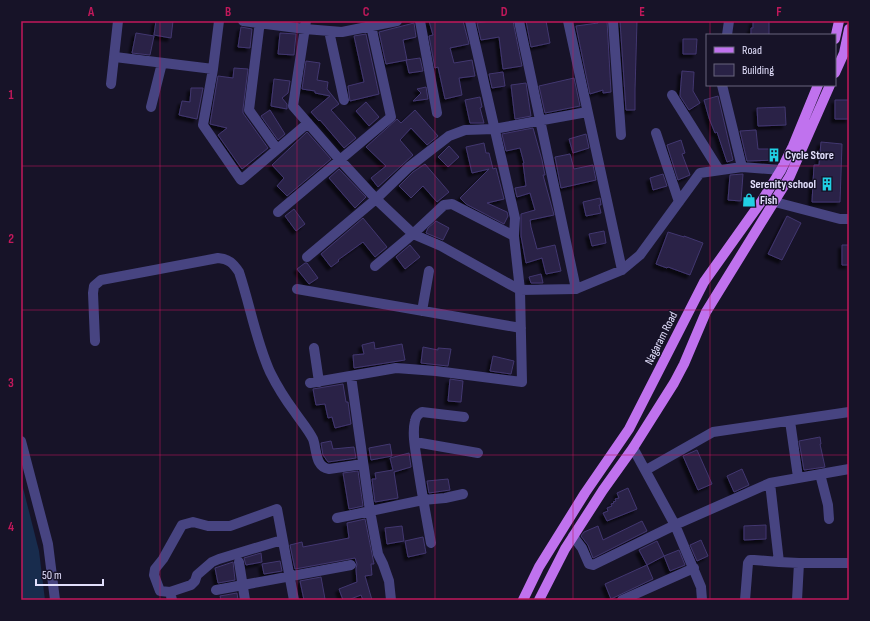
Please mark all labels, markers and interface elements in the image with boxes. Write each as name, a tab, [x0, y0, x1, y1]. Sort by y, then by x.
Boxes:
text: A	[87, 4, 95, 20]
text: B	[225, 4, 231, 20]
text: C	[363, 4, 370, 20]
text: D	[501, 4, 508, 20]
text: E	[639, 4, 645, 20]
text: F	[776, 4, 782, 20]
legend	[706, 34, 836, 86]
text: Road	[742, 43, 762, 58]
text: Building	[742, 63, 774, 78]
text: 1	[8, 87, 14, 103]
building icon: Cycle Store	[766, 147, 782, 163]
place label: Cycle Store	[785, 148, 834, 163]
building icon: Serenity school	[819, 176, 835, 192]
place label: Serenity school	[750, 177, 816, 192]
shop icon: Fish	[741, 192, 757, 208]
place label: Fish	[760, 193, 777, 208]
text: 2	[8, 231, 14, 247]
street label: Nagaram Road	[642, 309, 681, 367]
text: 3	[8, 375, 14, 391]
text: 4	[8, 519, 14, 535]
scale bar	[36, 561, 103, 587]
text: 50 m	[42, 568, 62, 583]

